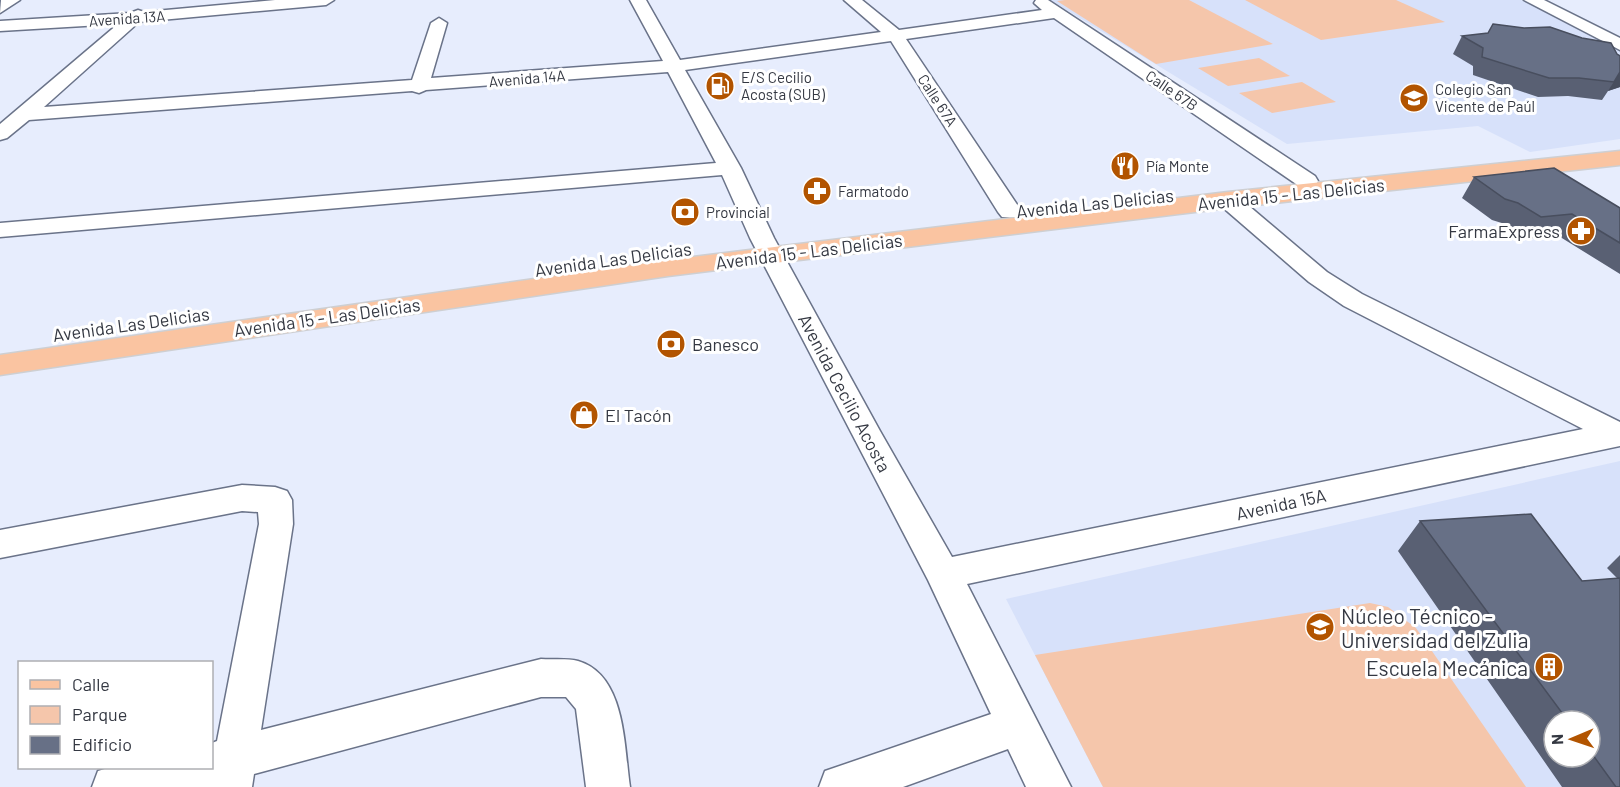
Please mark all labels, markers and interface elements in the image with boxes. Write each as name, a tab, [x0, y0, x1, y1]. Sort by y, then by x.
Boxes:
street label: Avenida 13A	[88, 6, 166, 30]
street label: Avenida 14A	[488, 66, 566, 90]
street label: Calle 67B	[1143, 66, 1201, 114]
place label: E/S Cecilio Acosta (SUB)	[741, 68, 825, 103]
fuel station icon: E/S Cecilio Acosta (SUB)	[704, 70, 736, 102]
street label: Calle 67A	[915, 71, 961, 129]
place label: Colegio San Vicente de Paúl	[1435, 80, 1535, 115]
school or university icon: Colegio San Vicente de Paúl	[1398, 82, 1430, 114]
restaurant icon: Pía Monte	[1109, 150, 1141, 182]
place label: Pía Monte	[1146, 157, 1209, 175]
street label: Avenida 15 - Las Delicias	[1196, 173, 1386, 215]
pharmacy icon: Farmatodo	[801, 175, 833, 207]
place label: Farmatodo	[838, 182, 909, 200]
street label: Avenida Las Delicias	[1015, 184, 1175, 222]
bank icon: Provincial	[669, 196, 701, 228]
place label: Provincial	[706, 203, 770, 221]
pharmacy icon: FarmaExpress	[1565, 215, 1597, 247]
place label: FarmaExpress	[1448, 220, 1560, 242]
street label: Avenida 15 - Las Delicias	[714, 229, 904, 273]
street label: Avenida Las Delicias	[533, 237, 693, 281]
street label: Avenida 15 - Las Delicias	[232, 293, 422, 341]
street label: Avenida Las Delicias	[51, 302, 211, 346]
street label: Avenida Cecilio Acosta	[794, 310, 896, 476]
bank icon: Banesco	[655, 328, 687, 360]
place label: Banesco	[692, 333, 759, 355]
shop icon: El Tacón	[568, 399, 600, 431]
place label: El Tacón	[605, 404, 671, 426]
street label: Avenida 15A	[1234, 484, 1328, 524]
place label: Núcleo Técnico - Universidad del Zulia	[1341, 603, 1528, 652]
school or university icon: Núcleo Técnico - Universidad del Zulia	[1304, 611, 1336, 643]
building icon: Escuela Mecánica	[1533, 651, 1565, 683]
place label: Escuela Mecánica	[1366, 655, 1528, 680]
legend	[18, 661, 213, 769]
text: Calle	[72, 673, 110, 695]
text: Parque	[72, 703, 127, 725]
north arrow	[1542, 709, 1602, 769]
text: Edificio	[72, 733, 132, 755]
text: N	[1547, 734, 1566, 745]

